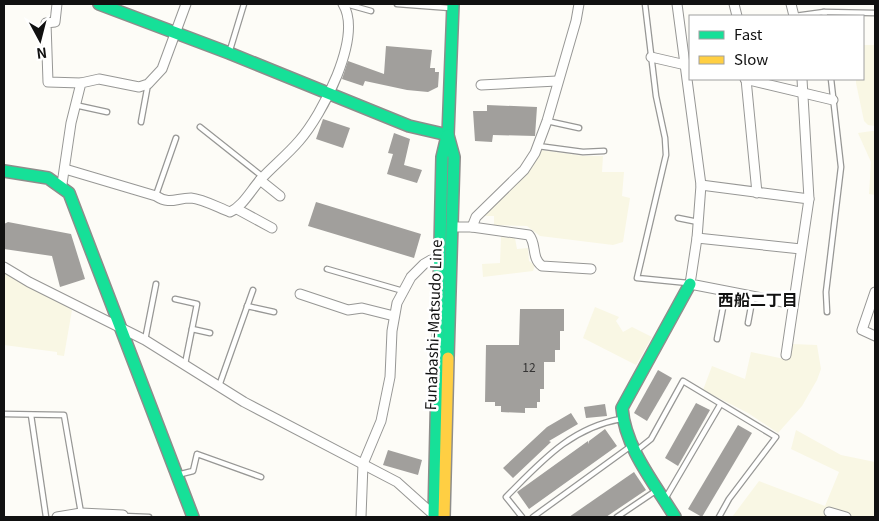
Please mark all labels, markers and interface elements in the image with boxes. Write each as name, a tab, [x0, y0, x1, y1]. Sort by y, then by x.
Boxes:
north arrow	[15, 15, 65, 65]
legend	[689, 15, 864, 80]
text: Fast	[734, 23, 763, 44]
text: N	[35, 43, 48, 64]
text: Slow	[734, 48, 768, 69]
street label: Funabashi-Matsudo Line	[419, 239, 446, 411]
district label: 西船二丁目	[718, 287, 798, 311]
house number: 12	[522, 358, 536, 375]

